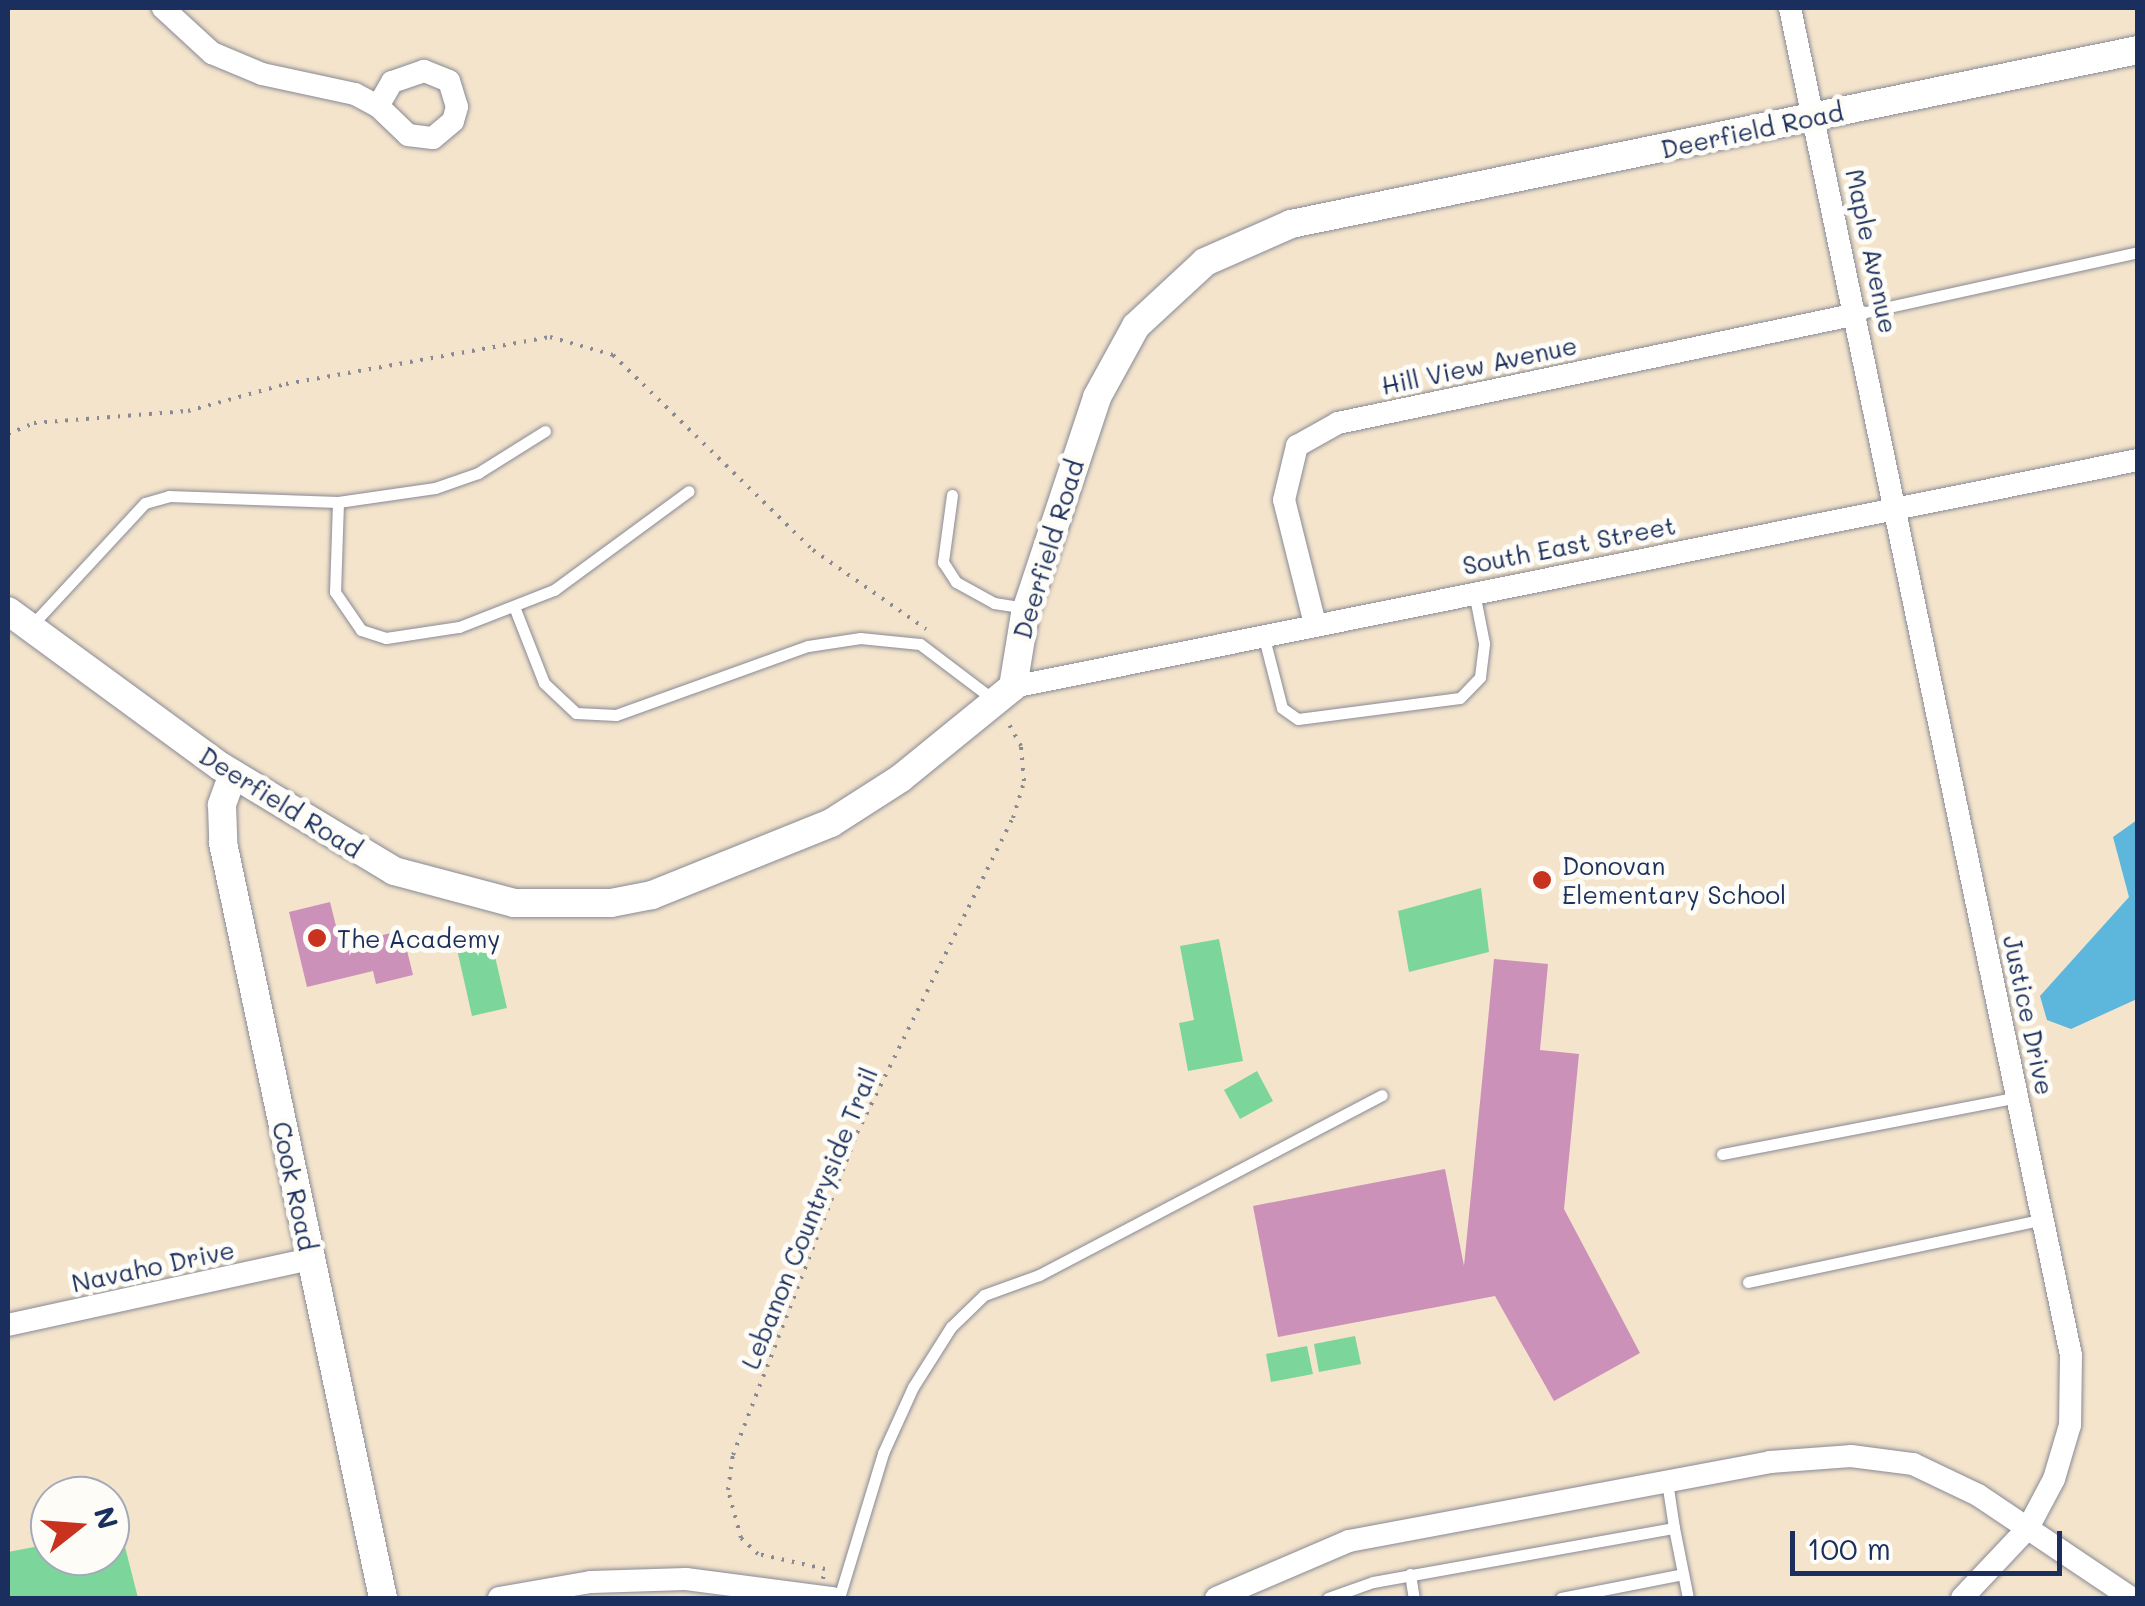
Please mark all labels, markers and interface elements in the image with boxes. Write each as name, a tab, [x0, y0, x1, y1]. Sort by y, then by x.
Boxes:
street label: Deerfield Road	[1658, 96, 1846, 164]
street label: Maple Avenue	[1840, 166, 1904, 336]
street label: Hill View Avenue	[1378, 330, 1580, 400]
street label: Deerfield Road	[1006, 456, 1090, 642]
street label: South East Street	[1460, 510, 1678, 580]
street label: Deerfield Road	[194, 740, 368, 864]
place label: Donovan Elementary School	[1562, 851, 1786, 910]
marker: Donovan Elementary School	[1531, 869, 1553, 891]
place label: The Academy	[337, 923, 500, 953]
marker: The Academy	[306, 927, 328, 949]
street label: Justice Drive	[1997, 932, 2061, 1098]
street label: Lebanon Countryside Trail	[735, 1063, 883, 1373]
street label: Cook Road	[267, 1119, 323, 1253]
street label: Navaho Drive	[69, 1234, 237, 1298]
north arrow	[30, 1476, 130, 1576]
text: N	[86, 1502, 127, 1533]
scale bar	[1795, 1511, 2068, 1573]
text: 100 m	[1807, 1528, 1891, 1568]

